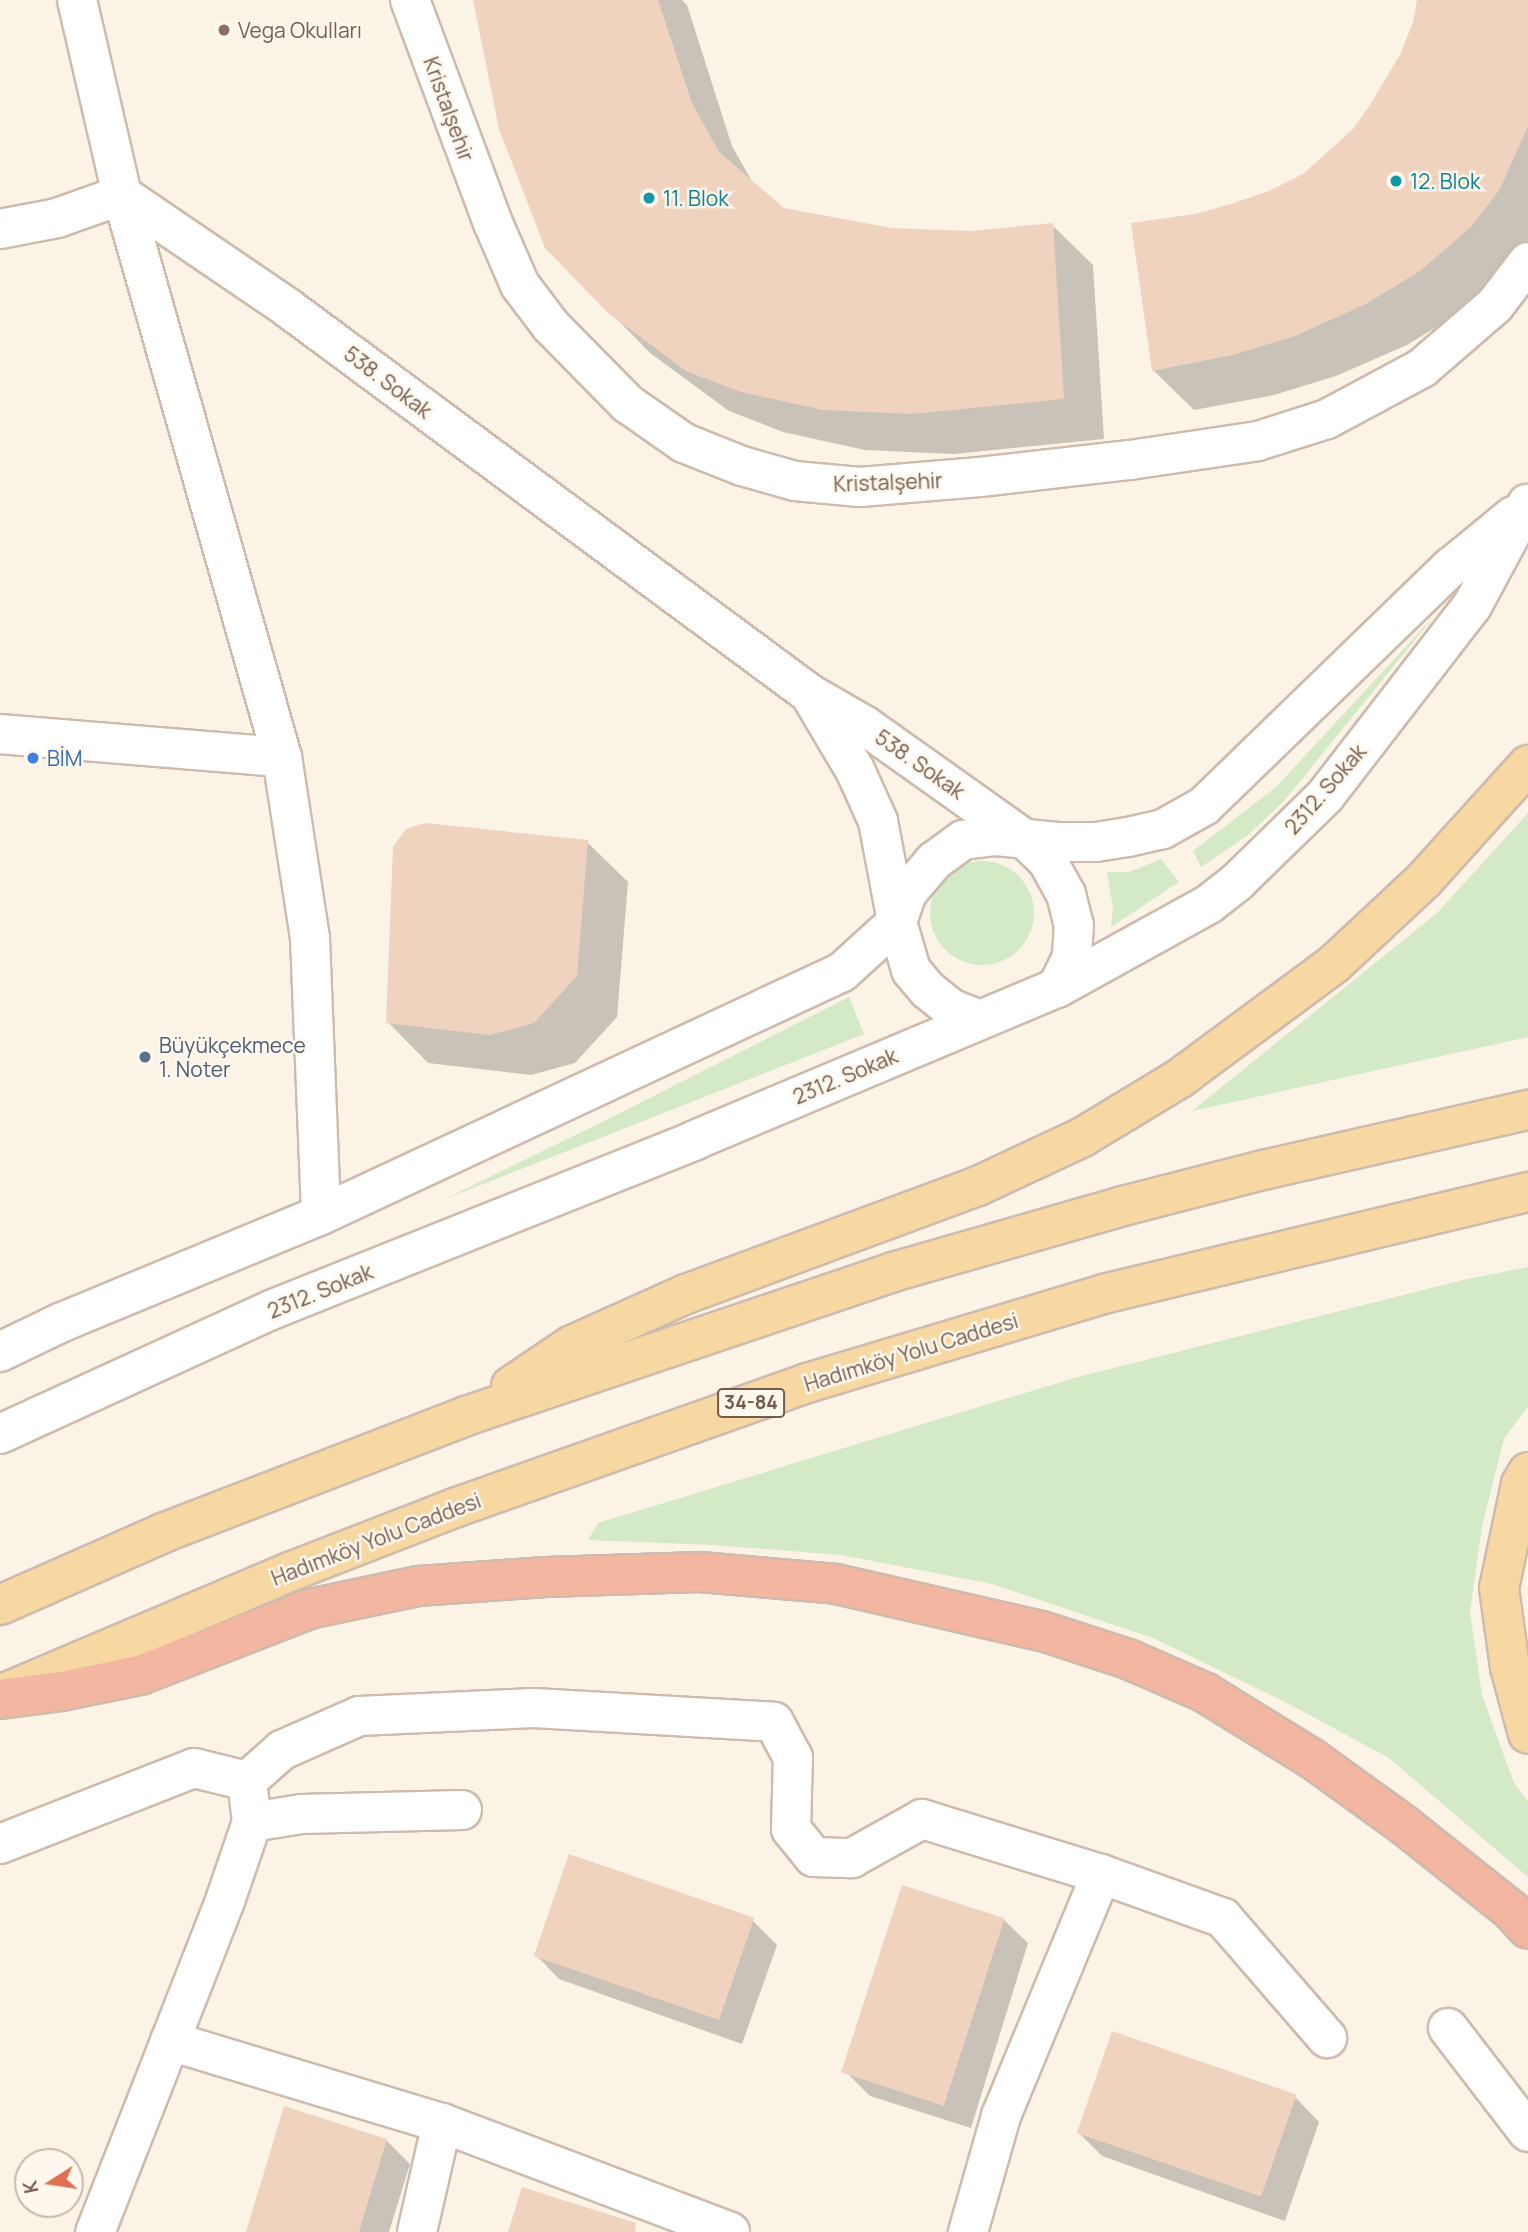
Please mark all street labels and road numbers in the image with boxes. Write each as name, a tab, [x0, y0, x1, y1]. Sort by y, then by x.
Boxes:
street label: Kristalşehir	[418, 53, 480, 165]
street label: 538. Sokak	[339, 341, 437, 423]
street label: Kristalşehir	[833, 468, 943, 496]
street label: 538. Sokak	[870, 724, 970, 804]
street label: 2312. Sokak	[1279, 739, 1371, 839]
street label: 2312. Sokak	[789, 1043, 901, 1109]
street label: 2312. Sokak	[264, 1259, 376, 1323]
street label: Hadımköy Yolu Caddesi	[801, 1307, 1021, 1397]
road number: 34-84	[716, 1387, 786, 1418]
street label: Hadımköy Yolu Caddesi	[268, 1487, 484, 1591]

